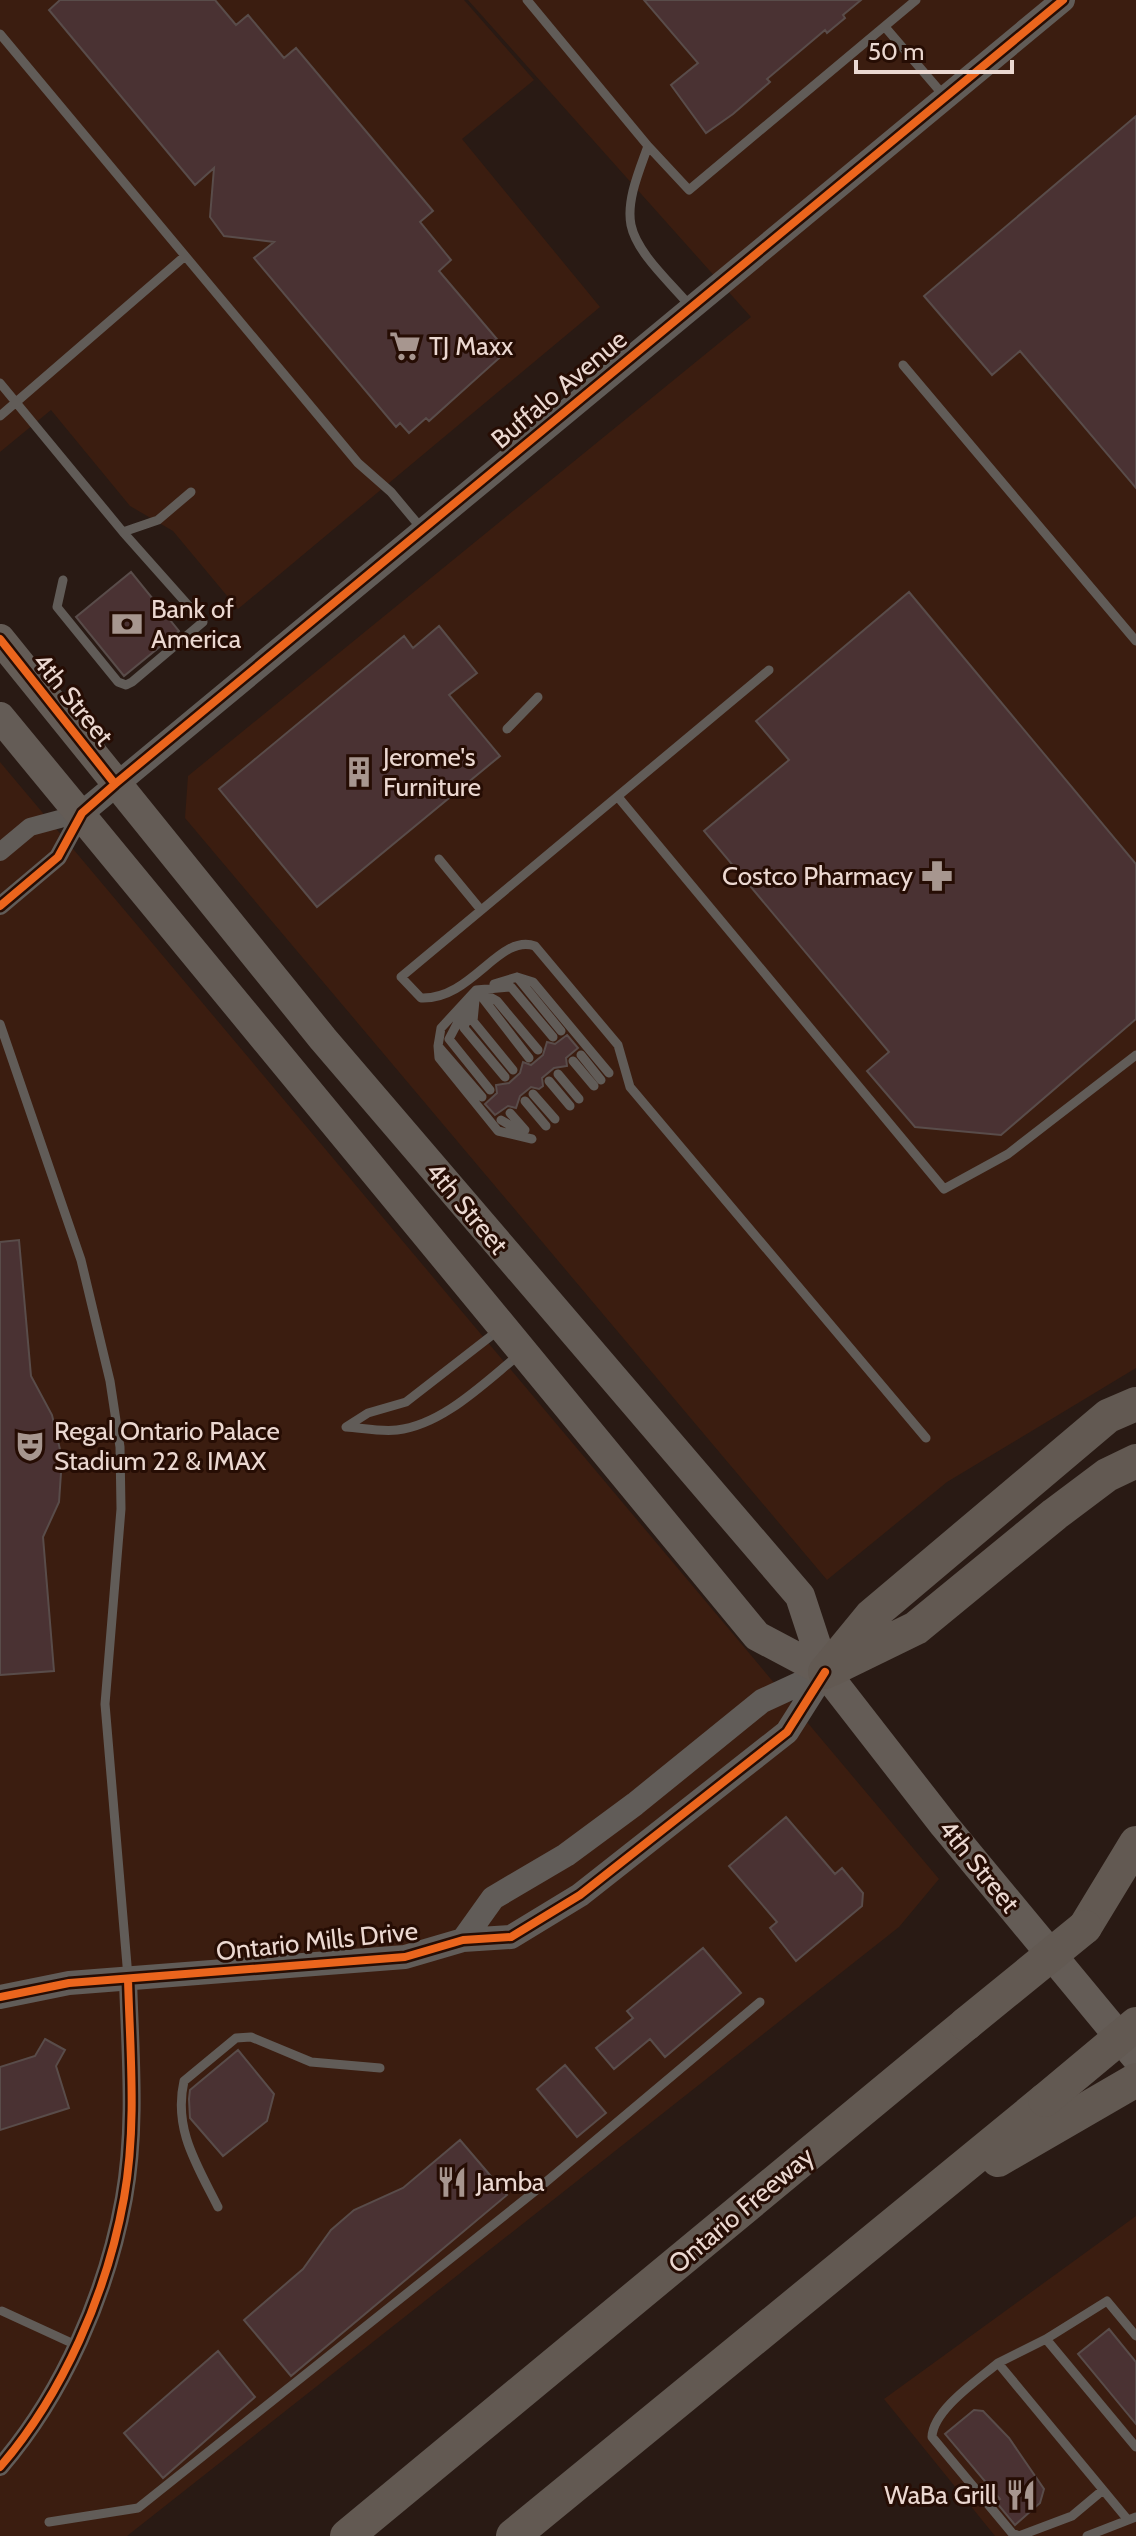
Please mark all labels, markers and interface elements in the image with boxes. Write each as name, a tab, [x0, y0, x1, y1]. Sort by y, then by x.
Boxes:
scale bar	[856, 24, 1012, 74]
text: 50 m	[868, 37, 924, 66]
street label: Buffalo Avenue	[485, 323, 633, 455]
supermarket icon: TJ Maxx	[388, 329, 422, 363]
place label: TJ Maxx	[429, 330, 514, 362]
place label: Bank of America	[151, 593, 242, 655]
bank icon: Bank of America	[110, 607, 144, 641]
street label: 4th Street	[26, 646, 120, 752]
place label: Jerome's Furniture	[382, 741, 481, 803]
building icon: Jerome's Furniture	[342, 755, 376, 789]
pharmacy icon: Costco Pharmacy	[920, 859, 954, 893]
place label: Costco Pharmacy	[722, 860, 913, 892]
street label: 4th Street	[419, 1155, 515, 1261]
place label: Regal Ontario Palace Stadium 22 & IMAX	[54, 1415, 280, 1477]
theatre icon: Regal Ontario Palace Stadium 22 & IMAX	[13, 1429, 47, 1463]
street label: 4th Street	[932, 1813, 1026, 1919]
street label: Ontario Mills Drive	[214, 1914, 420, 1968]
street label: Ontario Freeway	[662, 2140, 820, 2280]
restaurant icon: Jamba	[435, 2165, 469, 2199]
place label: Jamba	[475, 2166, 545, 2198]
restaurant icon: WaBa Grill	[1004, 2478, 1038, 2512]
place label: WaBa Grill	[884, 2479, 997, 2511]

